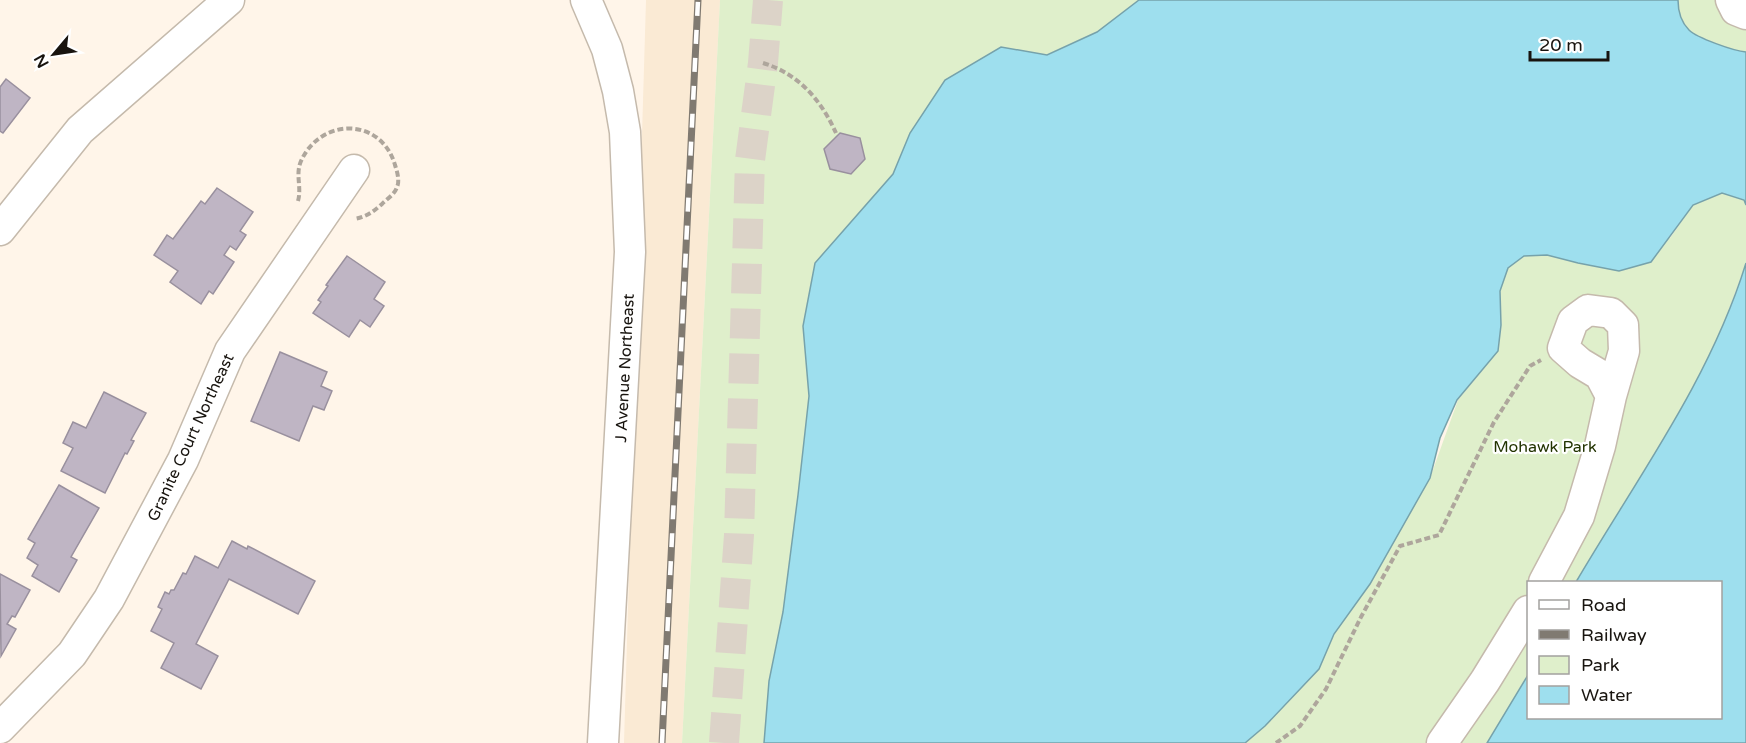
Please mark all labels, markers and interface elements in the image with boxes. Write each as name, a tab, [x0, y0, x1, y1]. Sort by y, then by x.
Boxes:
north arrow	[24, 24, 84, 84]
scale bar	[1530, 24, 1608, 62]
text: 20 m	[1539, 34, 1583, 56]
text: N	[30, 50, 54, 71]
street label: J Avenue Northeast	[611, 293, 639, 443]
street label: Granite Court Northeast	[143, 350, 239, 525]
park label: Mohawk Park	[1493, 437, 1597, 457]
legend	[1527, 581, 1722, 719]
text: Road	[1581, 594, 1626, 616]
text: Railway	[1581, 624, 1647, 646]
text: Park	[1581, 654, 1620, 676]
text: Water	[1581, 684, 1632, 706]

